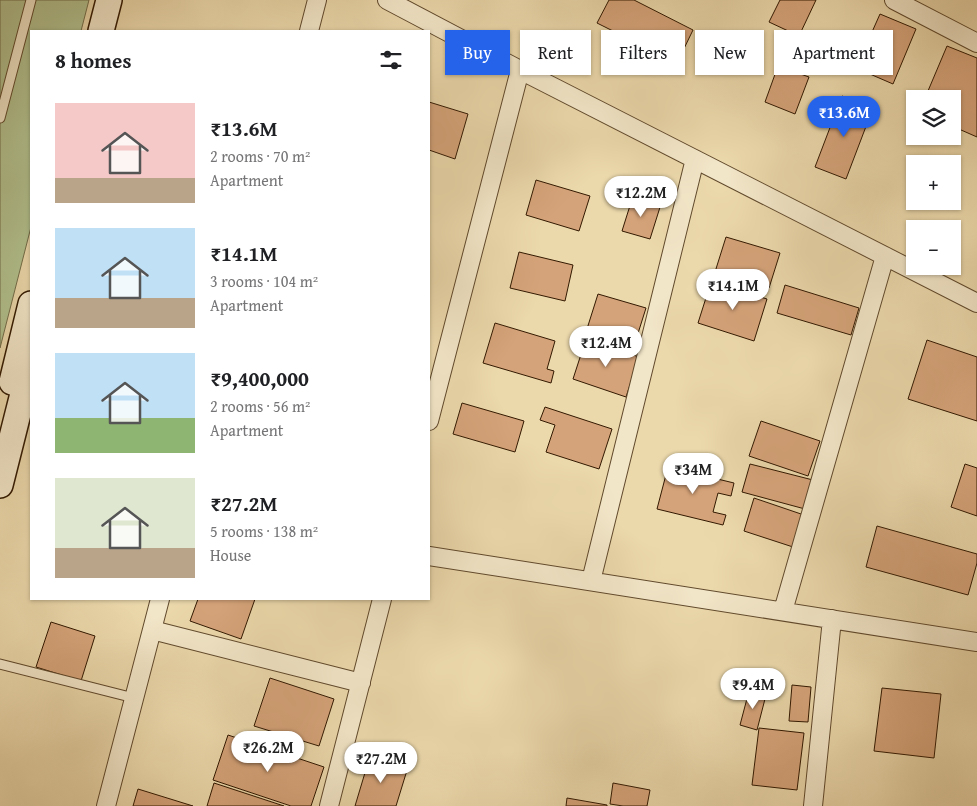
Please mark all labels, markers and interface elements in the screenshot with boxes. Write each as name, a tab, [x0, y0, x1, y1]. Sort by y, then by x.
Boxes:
chip: Buy	[445, 30, 510, 75]
chip: Rent	[520, 30, 591, 75]
chip: Filters	[601, 30, 685, 75]
chip: New	[695, 30, 764, 75]
chip: Apartment	[774, 30, 893, 75]
text: 8 homes	[55, 45, 131, 76]
icon: filters	[377, 46, 405, 74]
map controls	[906, 90, 961, 275]
button: layers	[906, 90, 961, 145]
pin: ₹13.6M	[803, 96, 885, 138]
text: ₹13.6M	[818, 100, 870, 124]
text: ₹13.6M	[210, 113, 278, 144]
icon: home	[95, 123, 155, 183]
text: 2 rooms · 70 m²	[210, 144, 310, 168]
button: +	[906, 155, 961, 210]
text: Apartment	[210, 168, 283, 192]
pin: ₹12.2M	[600, 176, 682, 218]
text: ₹12.2M	[615, 180, 667, 204]
button: −	[906, 220, 961, 275]
text: ₹14.1M	[210, 238, 278, 269]
icon: home	[95, 248, 155, 308]
pin: ₹14.1M	[692, 268, 774, 311]
text: 3 rooms · 104 m²	[210, 269, 318, 293]
text: ₹14.1M	[707, 273, 759, 297]
text: Apartment	[210, 293, 283, 317]
pin: ₹12.4M	[565, 326, 647, 368]
text: ₹12.4M	[580, 330, 632, 354]
text: ₹9,400,000	[210, 363, 309, 394]
icon: home	[95, 373, 155, 433]
text: 2 rooms · 56 m²	[210, 394, 310, 418]
text: Apartment	[210, 418, 283, 442]
pin: ₹34M	[663, 452, 723, 495]
text: ₹34M	[674, 457, 712, 481]
text: ₹27.2M	[210, 488, 278, 519]
icon: home	[95, 498, 155, 558]
text: 5 rooms · 138 m²	[210, 519, 318, 543]
text: House	[210, 543, 251, 567]
pin: ₹9.4M	[718, 668, 788, 710]
text: ₹9.4M	[731, 672, 775, 696]
pin: ₹26.2M	[227, 730, 309, 773]
text: ₹26.2M	[242, 735, 294, 759]
pin: ₹27.2M	[340, 742, 422, 784]
text: ₹27.2M	[355, 746, 407, 770]

